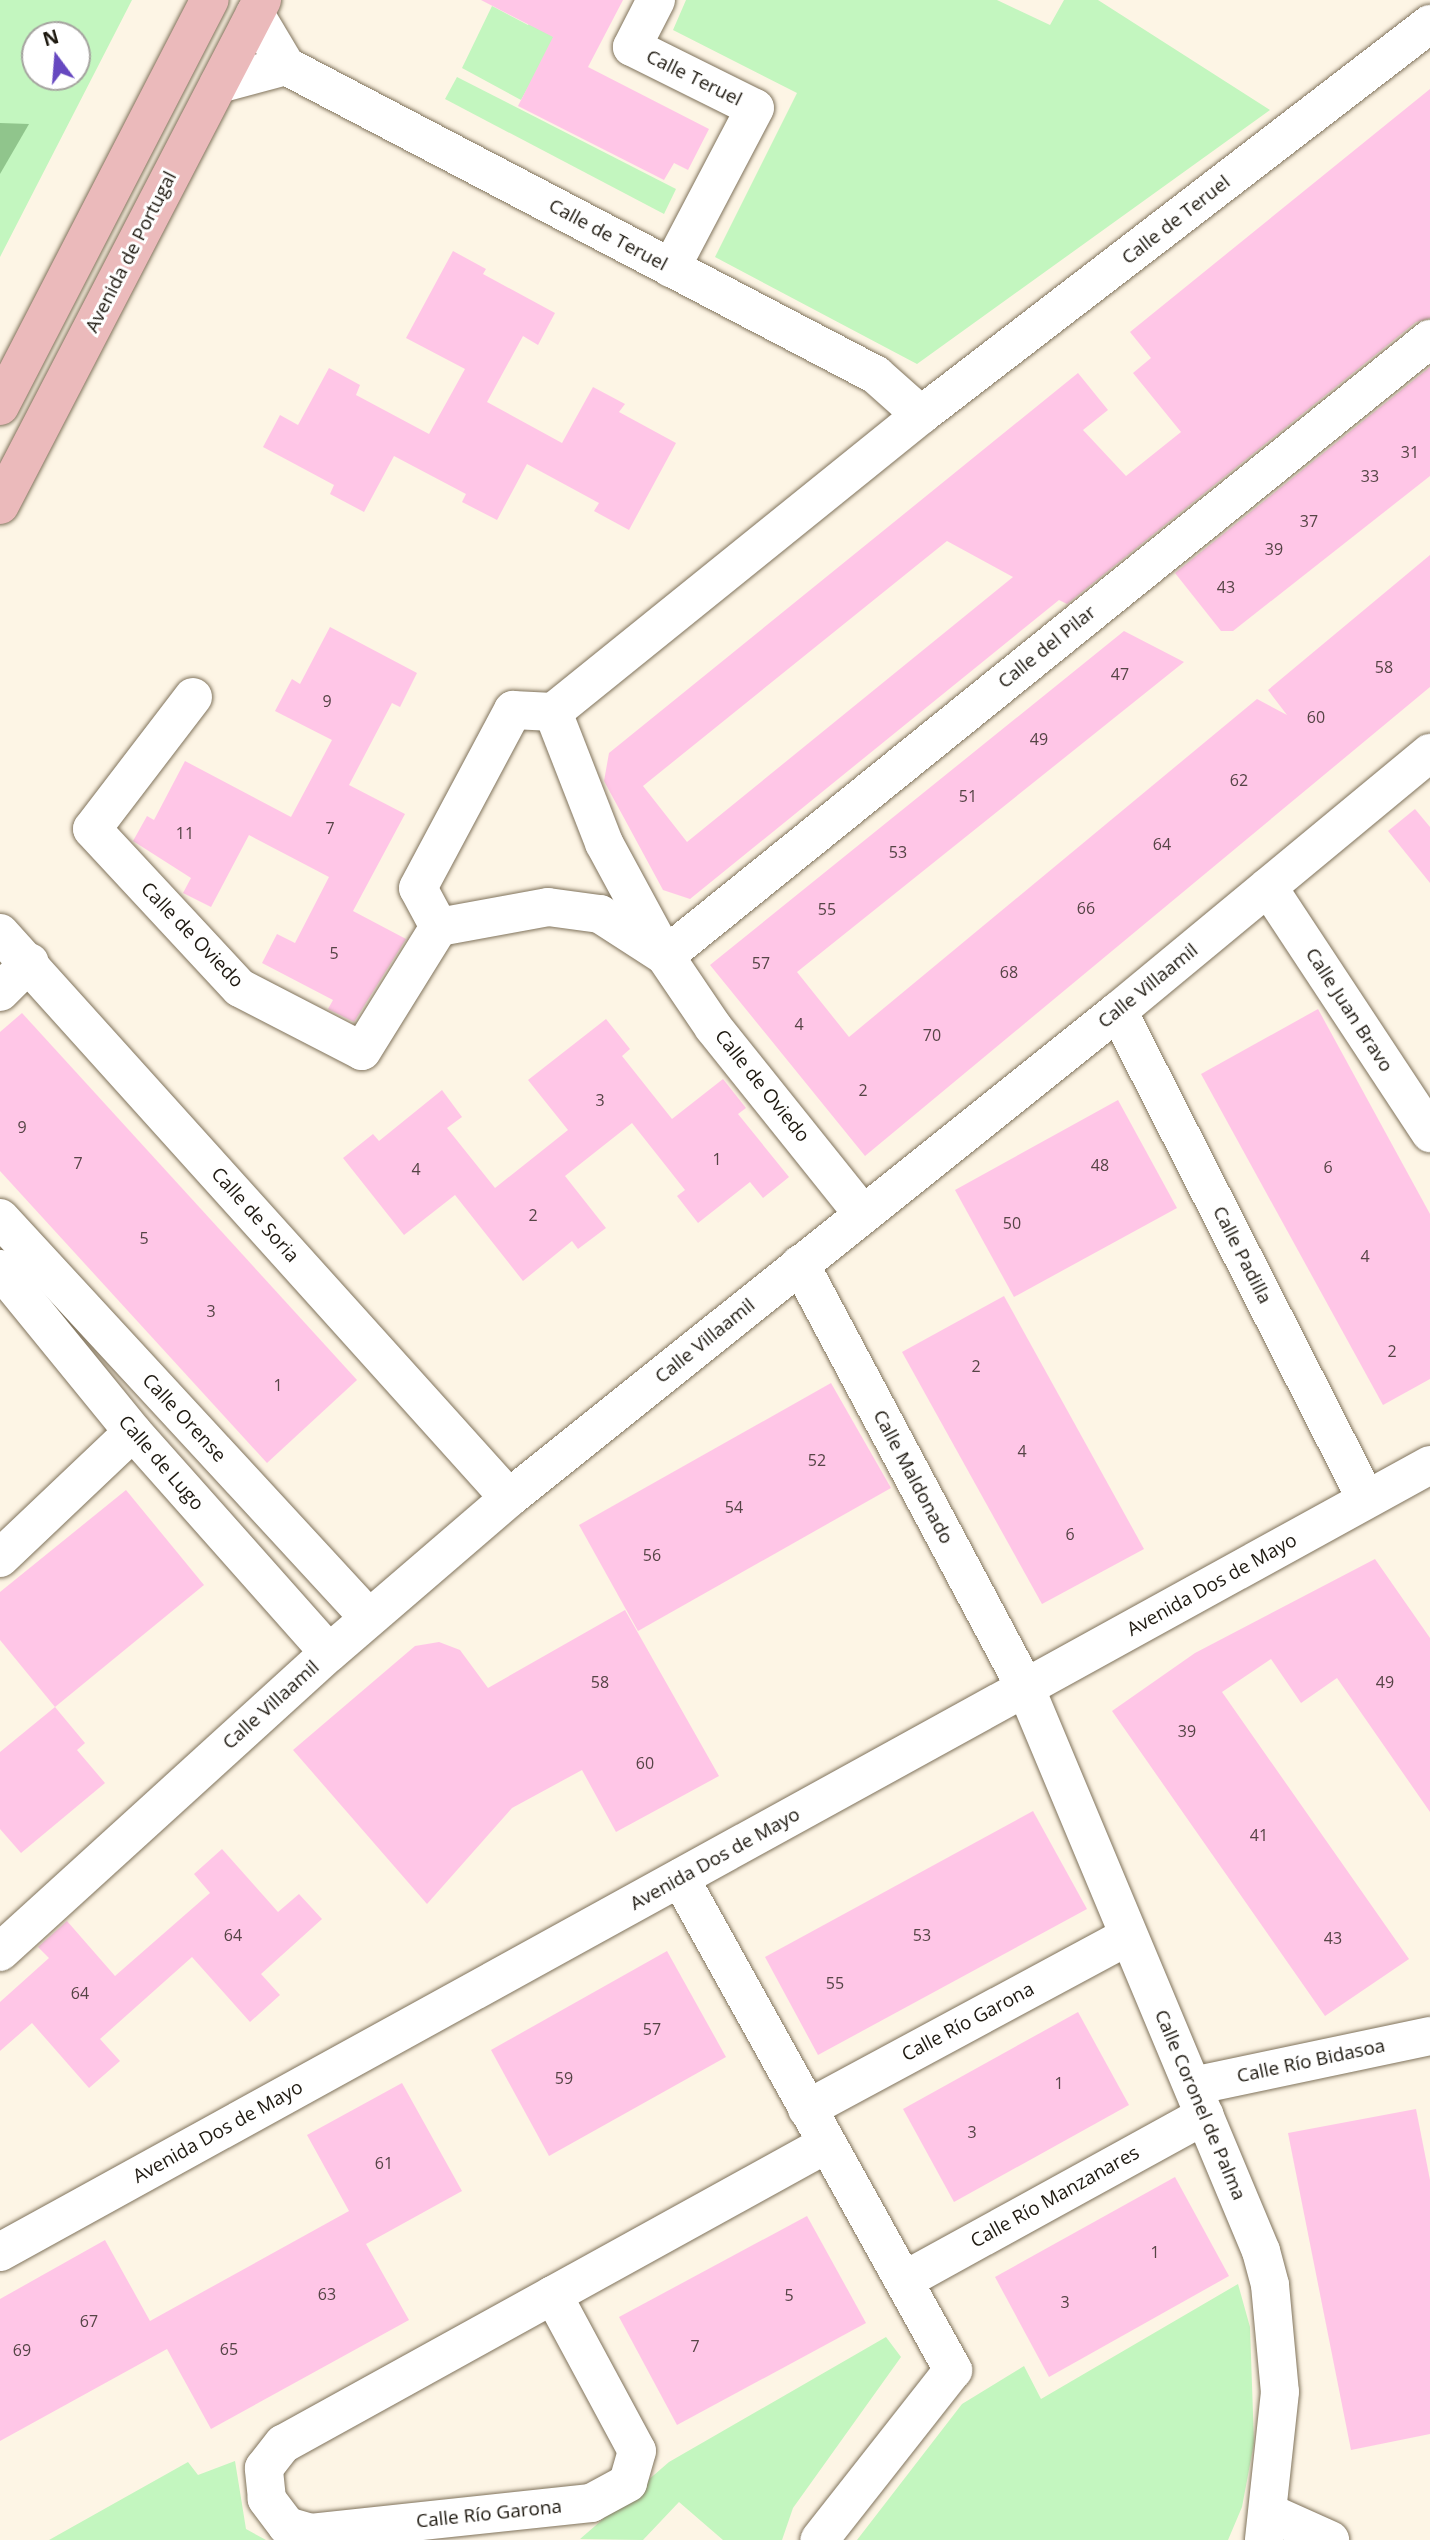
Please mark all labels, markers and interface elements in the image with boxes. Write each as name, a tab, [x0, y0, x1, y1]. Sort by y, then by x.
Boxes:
north arrow	[21, 21, 91, 91]
text: N	[40, 23, 62, 52]
street label: Calle Teruel	[642, 45, 746, 111]
street label: Avenida de Portugal	[81, 168, 181, 336]
street label: Calle de Teruel	[1117, 171, 1235, 269]
street label: Calle de Teruel	[545, 194, 671, 276]
house number: 31	[1401, 442, 1419, 462]
house number: 33	[1361, 466, 1379, 486]
house number: 37	[1300, 511, 1318, 531]
house number: 39	[1265, 539, 1283, 559]
house number: 43	[1217, 577, 1235, 597]
street label: Calle del Pilar	[994, 601, 1100, 693]
house number: 58	[1375, 657, 1393, 677]
house number: 47	[1111, 664, 1129, 684]
house number: 9	[322, 691, 332, 711]
house number: 60	[1307, 707, 1325, 727]
house number: 49	[1030, 729, 1048, 749]
house number: 62	[1230, 770, 1248, 790]
house number: 51	[959, 786, 977, 806]
house number: 7	[325, 818, 335, 838]
house number: 11	[176, 823, 194, 843]
house number: 64	[1153, 834, 1171, 854]
house number: 53	[889, 842, 907, 862]
street label: Calle de Oviedo	[136, 878, 248, 992]
house number: 66	[1077, 898, 1095, 918]
house number: 55	[818, 899, 836, 919]
street label: Calle Villaamil	[1094, 939, 1202, 1033]
house number: 5	[329, 943, 339, 963]
street label: Calle Juan Bravo	[1300, 944, 1398, 1076]
house number: 57	[752, 953, 770, 973]
house number: 68	[1000, 962, 1018, 982]
house number: 4	[794, 1014, 804, 1034]
street label: Calle de Oviedo	[710, 1025, 814, 1147]
house number: 70	[923, 1025, 941, 1045]
house number: 2	[858, 1080, 868, 1100]
house number: 3	[595, 1090, 605, 1110]
house number: 9	[17, 1117, 27, 1137]
house number: 1	[712, 1149, 722, 1169]
house number: 7	[73, 1153, 83, 1173]
house number: 48	[1091, 1155, 1109, 1175]
house number: 6	[1323, 1157, 1333, 1177]
house number: 4	[411, 1159, 421, 1179]
street label: Calle de Soria	[206, 1163, 304, 1267]
street label: Calle Padilla	[1208, 1202, 1276, 1308]
house number: 2	[528, 1205, 538, 1225]
house number: 50	[1003, 1213, 1021, 1233]
house number: 5	[139, 1228, 149, 1248]
house number: 4	[1360, 1246, 1370, 1266]
street label: Calle Villaamil	[651, 1294, 759, 1388]
house number: 3	[206, 1301, 216, 1321]
house number: 2	[1387, 1341, 1397, 1361]
house number: 2	[971, 1356, 981, 1376]
street label: Calle Orense	[137, 1369, 231, 1467]
house number: 1	[273, 1375, 283, 1395]
street label: Calle Maldonado	[868, 1406, 958, 1548]
street label: Calle de Lugo	[114, 1411, 208, 1515]
house number: 4	[1017, 1441, 1027, 1461]
house number: 52	[808, 1450, 826, 1470]
house number: 54	[725, 1497, 743, 1517]
house number: 6	[1065, 1524, 1075, 1544]
street label: Avenida Dos de Mayo	[1123, 1529, 1301, 1641]
house number: 56	[643, 1545, 661, 1565]
street label: Calle Villaamil	[218, 1656, 324, 1754]
house number: 58	[591, 1672, 609, 1692]
house number: 49	[1376, 1672, 1394, 1692]
house number: 39	[1178, 1721, 1196, 1741]
house number: 60	[636, 1753, 654, 1773]
street label: Avenida Dos de Mayo	[626, 1803, 804, 1915]
house number: 41	[1250, 1825, 1268, 1845]
house number: 64	[224, 1925, 242, 1945]
house number: 53	[913, 1925, 931, 1945]
house number: 43	[1324, 1928, 1342, 1948]
house number: 55	[826, 1973, 844, 1993]
street label: Calle Río Garona	[898, 1978, 1038, 2066]
house number: 64	[71, 1983, 89, 2003]
street label: Calle Coronel de Palma	[1150, 2006, 1250, 2204]
house number: 57	[643, 2019, 661, 2039]
street label: Calle Río Bidasoa	[1235, 2034, 1387, 2088]
house number: 59	[555, 2068, 573, 2088]
house number: 1	[1054, 2073, 1064, 2093]
street label: Avenida Dos de Mayo	[129, 2076, 307, 2188]
house number: 3	[967, 2122, 977, 2142]
street label: Calle Río Manzanares	[967, 2141, 1143, 2253]
house number: 61	[375, 2153, 393, 2173]
house number: 1	[1150, 2242, 1160, 2262]
house number: 63	[318, 2284, 336, 2304]
house number: 5	[784, 2285, 794, 2305]
house number: 3	[1060, 2292, 1070, 2312]
house number: 67	[80, 2311, 98, 2331]
house number: 7	[690, 2336, 700, 2356]
house number: 65	[220, 2339, 238, 2359]
house number: 69	[13, 2340, 31, 2360]
street label: Calle Río Garona	[415, 2495, 563, 2533]

